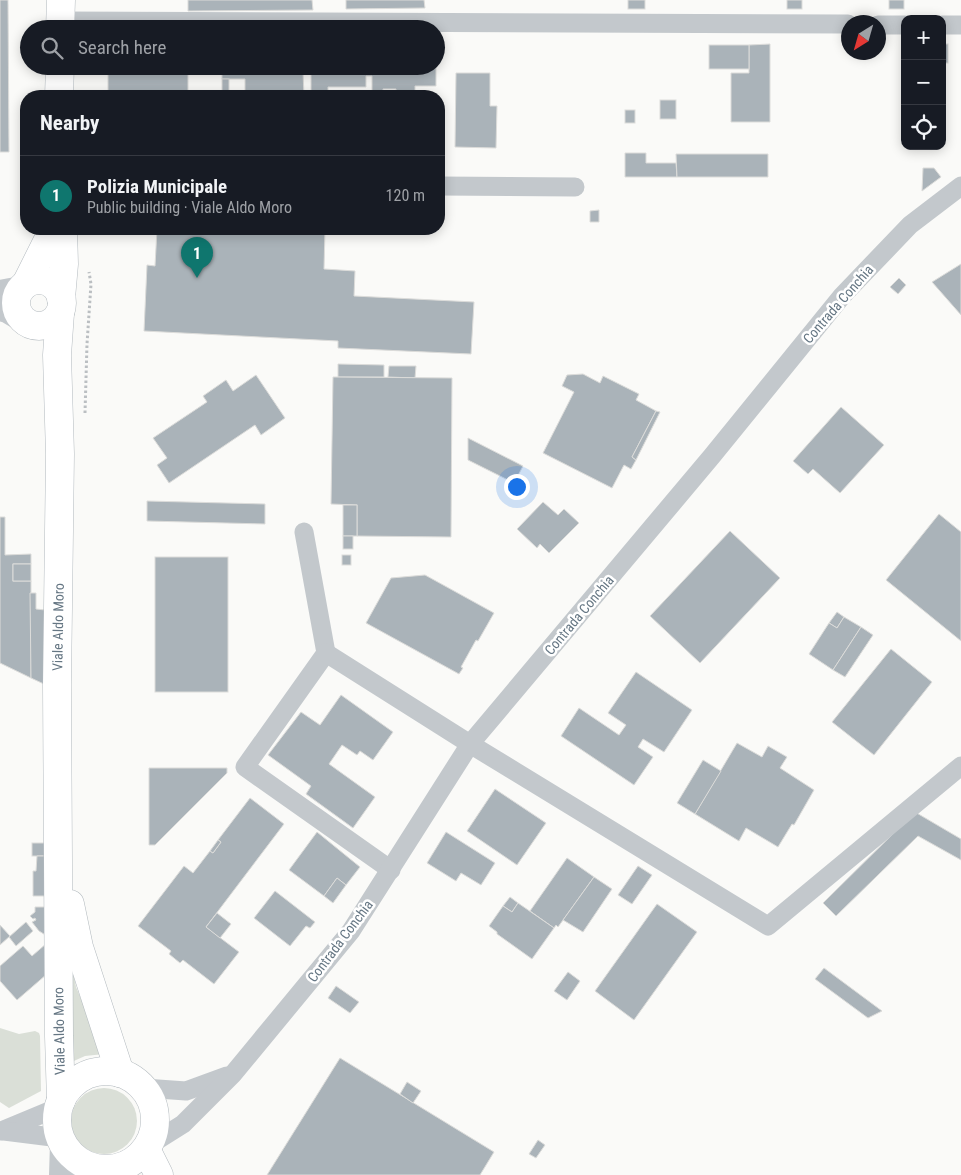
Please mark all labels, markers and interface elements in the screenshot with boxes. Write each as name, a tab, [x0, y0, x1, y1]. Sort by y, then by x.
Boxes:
north arrow	[841, 15, 886, 60]
map controls	[901, 15, 946, 150]
button: +	[901, 15, 946, 60]
search box	[20, 20, 445, 75]
icon: search	[38, 34, 66, 62]
text: Search here	[78, 36, 166, 59]
button: −	[901, 60, 946, 105]
button: locate	[901, 105, 946, 150]
text: Nearby	[40, 111, 99, 135]
text: Polizia Municipale	[87, 175, 227, 198]
text: 1	[52, 186, 60, 205]
text: 120 m	[386, 186, 425, 205]
text: Public building · Viale Aldo Moro	[87, 198, 292, 217]
pin: 1	[181, 237, 213, 278]
street label: Contrada Conchia	[800, 262, 876, 346]
your location	[504, 474, 530, 500]
street label: Contrada Conchia	[541, 572, 617, 658]
street label: Viale Aldo Moro	[49, 583, 67, 671]
street label: Contrada Conchia	[304, 897, 376, 985]
street label: Viale Aldo Moro	[50, 987, 68, 1075]

